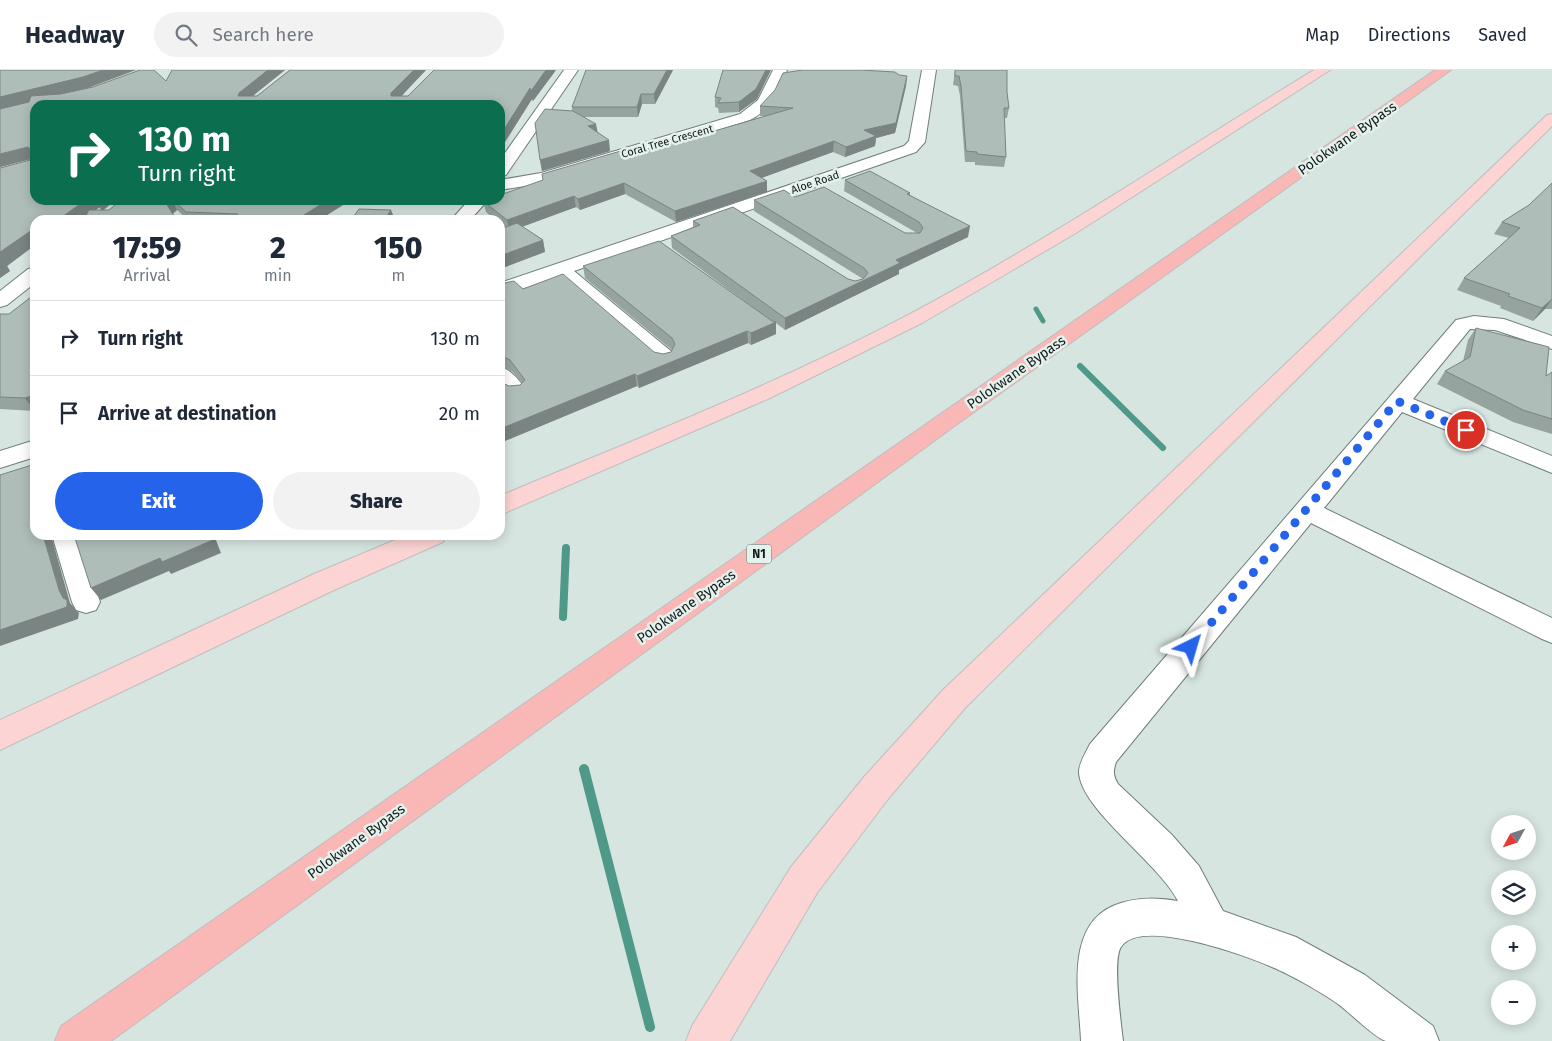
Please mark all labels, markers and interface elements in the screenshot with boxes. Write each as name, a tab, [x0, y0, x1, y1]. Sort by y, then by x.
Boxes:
search box	[154, 12, 504, 57]
text: Headway	[25, 21, 124, 49]
icon: search	[172, 21, 200, 49]
text: Search here	[212, 23, 314, 46]
text: Map	[1305, 24, 1340, 46]
text: Directions	[1368, 24, 1450, 46]
text: Saved	[1478, 24, 1527, 46]
street label: Polokwane Bypass	[1295, 98, 1400, 179]
text: 130 m	[138, 118, 231, 160]
icon: right	[55, 120, 120, 185]
street label: Coral Tree Crescent	[620, 122, 715, 161]
text: Turn right	[138, 160, 235, 187]
street label: Aloe Road	[789, 168, 841, 197]
text: 17:59	[113, 230, 181, 266]
text: 2	[270, 230, 286, 266]
text: 150	[374, 230, 422, 266]
text: Arrival	[124, 266, 170, 285]
text: min	[264, 266, 292, 285]
text: m	[391, 266, 405, 285]
icon: right	[55, 324, 83, 352]
text: Turn right	[98, 327, 183, 350]
text: 130 m	[430, 327, 480, 350]
street label: Polokwane Bypass	[964, 332, 1069, 413]
icon: arrive	[55, 399, 83, 427]
text: Arrive at destination	[98, 402, 277, 425]
text: 20 m	[439, 402, 480, 425]
pin	[1445, 409, 1487, 451]
icon: arrive	[1452, 416, 1480, 444]
button: Exit	[55, 472, 263, 530]
button: Share	[273, 472, 480, 530]
road number: N1	[746, 544, 772, 564]
street label: Polokwane Bypass	[634, 566, 739, 647]
position arrow	[1164, 620, 1216, 672]
street label: Polokwane Bypass	[304, 800, 409, 882]
north arrow	[1491, 815, 1536, 860]
map controls	[1491, 815, 1536, 1025]
button: layers	[1491, 870, 1536, 915]
button: +	[1491, 925, 1536, 970]
button: −	[1491, 980, 1536, 1025]

